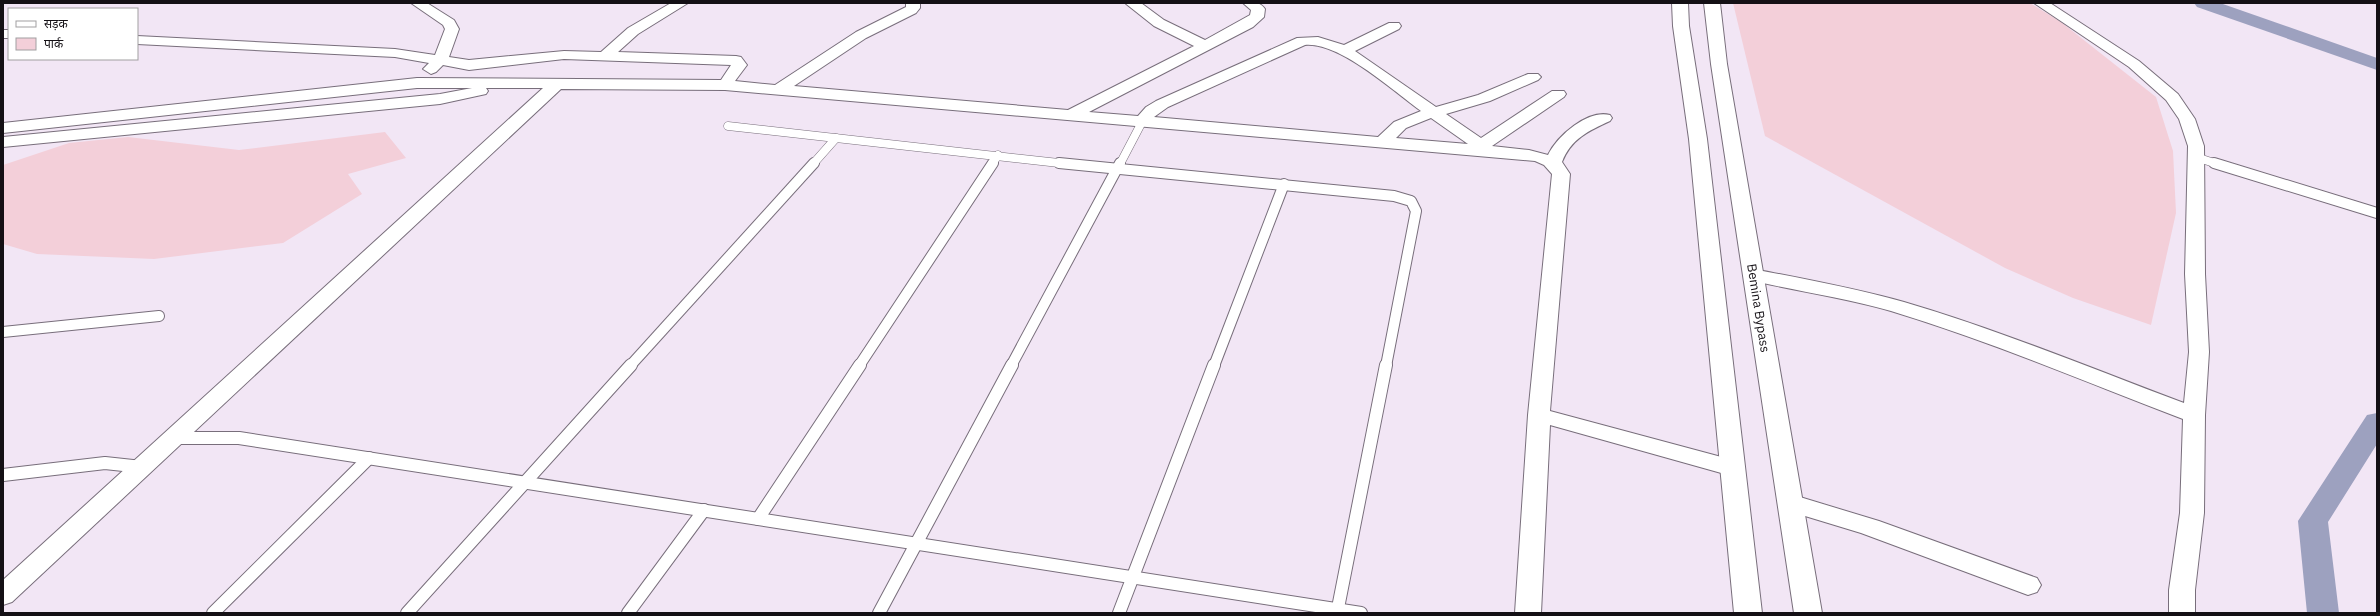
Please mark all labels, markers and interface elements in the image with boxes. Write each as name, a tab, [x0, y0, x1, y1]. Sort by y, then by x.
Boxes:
legend	[8, 8, 138, 60]
text: सड़क	[44, 16, 69, 31]
text: पार्क	[44, 36, 64, 51]
street label: Bemina Bypass	[1743, 263, 1774, 354]

